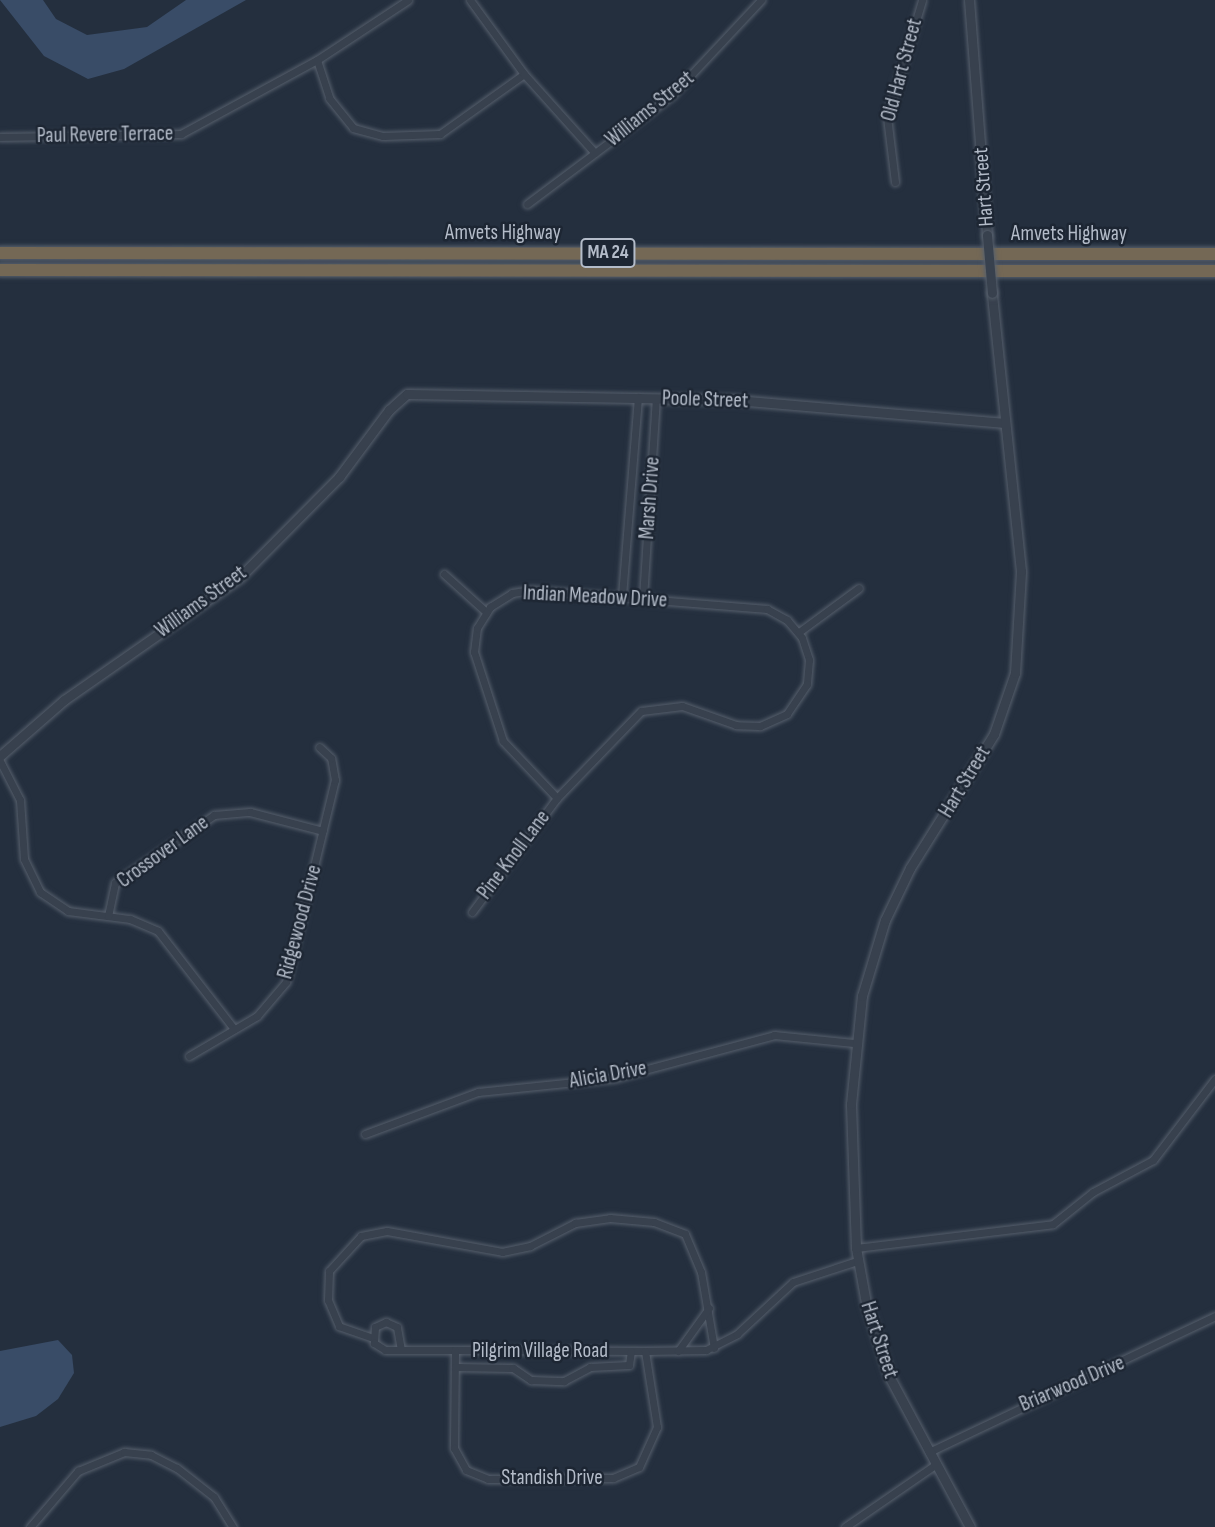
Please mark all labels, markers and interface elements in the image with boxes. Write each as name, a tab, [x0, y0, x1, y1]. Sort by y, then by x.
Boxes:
street label: Old Hart Street	[876, 16, 928, 124]
street label: Williams Street	[601, 66, 699, 152]
street label: Paul Revere Terrace	[37, 121, 173, 149]
street label: Hart Street	[969, 147, 999, 227]
street label: Amvets Highway	[445, 220, 561, 246]
street label: Amvets Highway	[1011, 221, 1127, 247]
road number: MA 24	[580, 238, 636, 268]
street label: Poole Street	[661, 386, 749, 414]
street label: Marsh Drive	[635, 456, 665, 540]
street label: Williams Street	[151, 561, 251, 643]
street label: Indian Meadow Drive	[522, 581, 668, 613]
street label: Hart Street	[934, 742, 996, 822]
street label: Pine Knoll Lane	[472, 805, 556, 905]
street label: Crossover Lane	[112, 810, 214, 894]
street label: Ridgewood Drive	[273, 862, 327, 982]
street label: Alicia Drive	[567, 1056, 649, 1094]
street label: Hart Street	[855, 1298, 903, 1382]
street label: Pilgrim Village Road	[472, 1338, 608, 1364]
street label: Briarwood Drive	[1016, 1351, 1128, 1417]
street label: Standish Drive	[501, 1465, 603, 1491]

